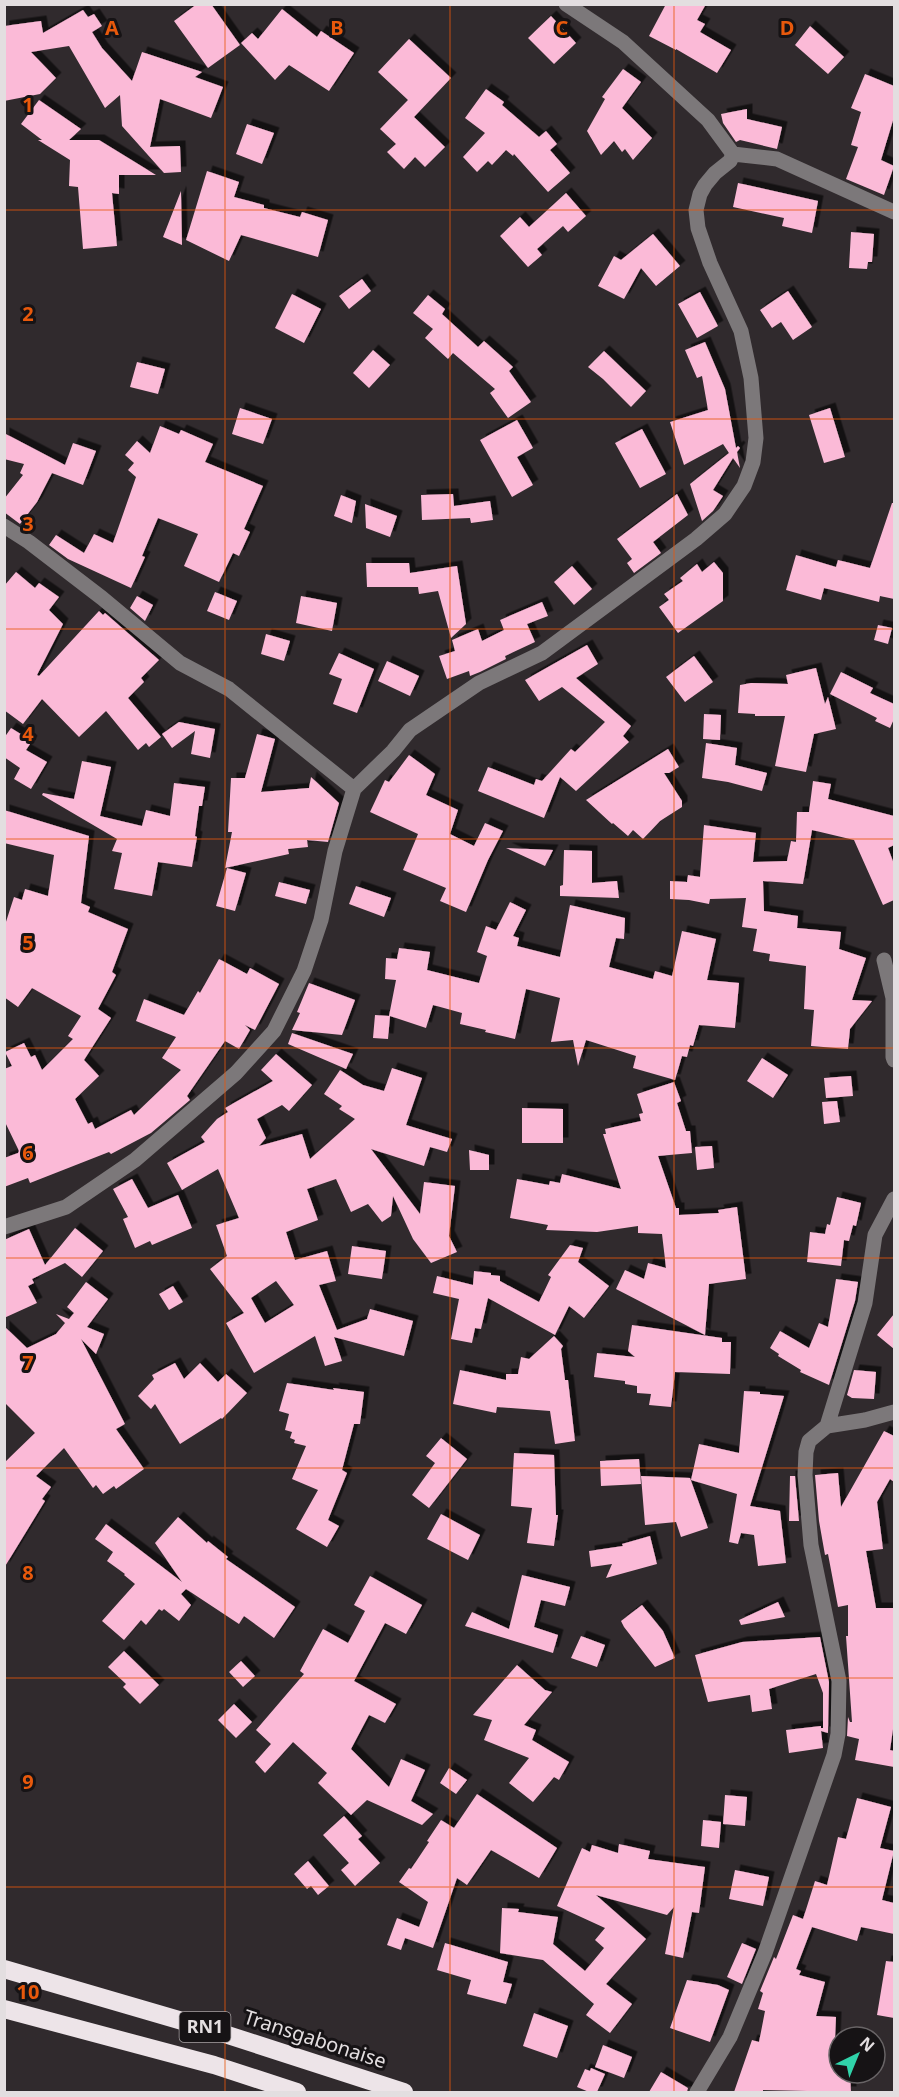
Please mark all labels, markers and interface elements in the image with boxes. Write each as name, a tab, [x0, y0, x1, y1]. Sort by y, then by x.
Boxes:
text: A	[105, 14, 119, 41]
text: B	[330, 14, 344, 41]
text: C	[556, 14, 569, 41]
text: D	[780, 14, 794, 41]
text: 1	[22, 91, 34, 118]
text: 2	[22, 300, 34, 327]
text: 3	[22, 510, 34, 537]
text: 4	[22, 720, 34, 747]
text: 5	[22, 929, 34, 956]
text: 6	[22, 1139, 34, 1166]
text: 7	[22, 1349, 34, 1376]
text: 8	[22, 1559, 34, 1586]
text: 9	[22, 1768, 34, 1795]
text: 10	[17, 1978, 39, 2005]
street label: Transgabonaise	[240, 2003, 390, 2074]
road number: RN1	[180, 2012, 230, 2042]
north arrow	[827, 2025, 887, 2085]
text: N	[855, 2032, 879, 2057]

